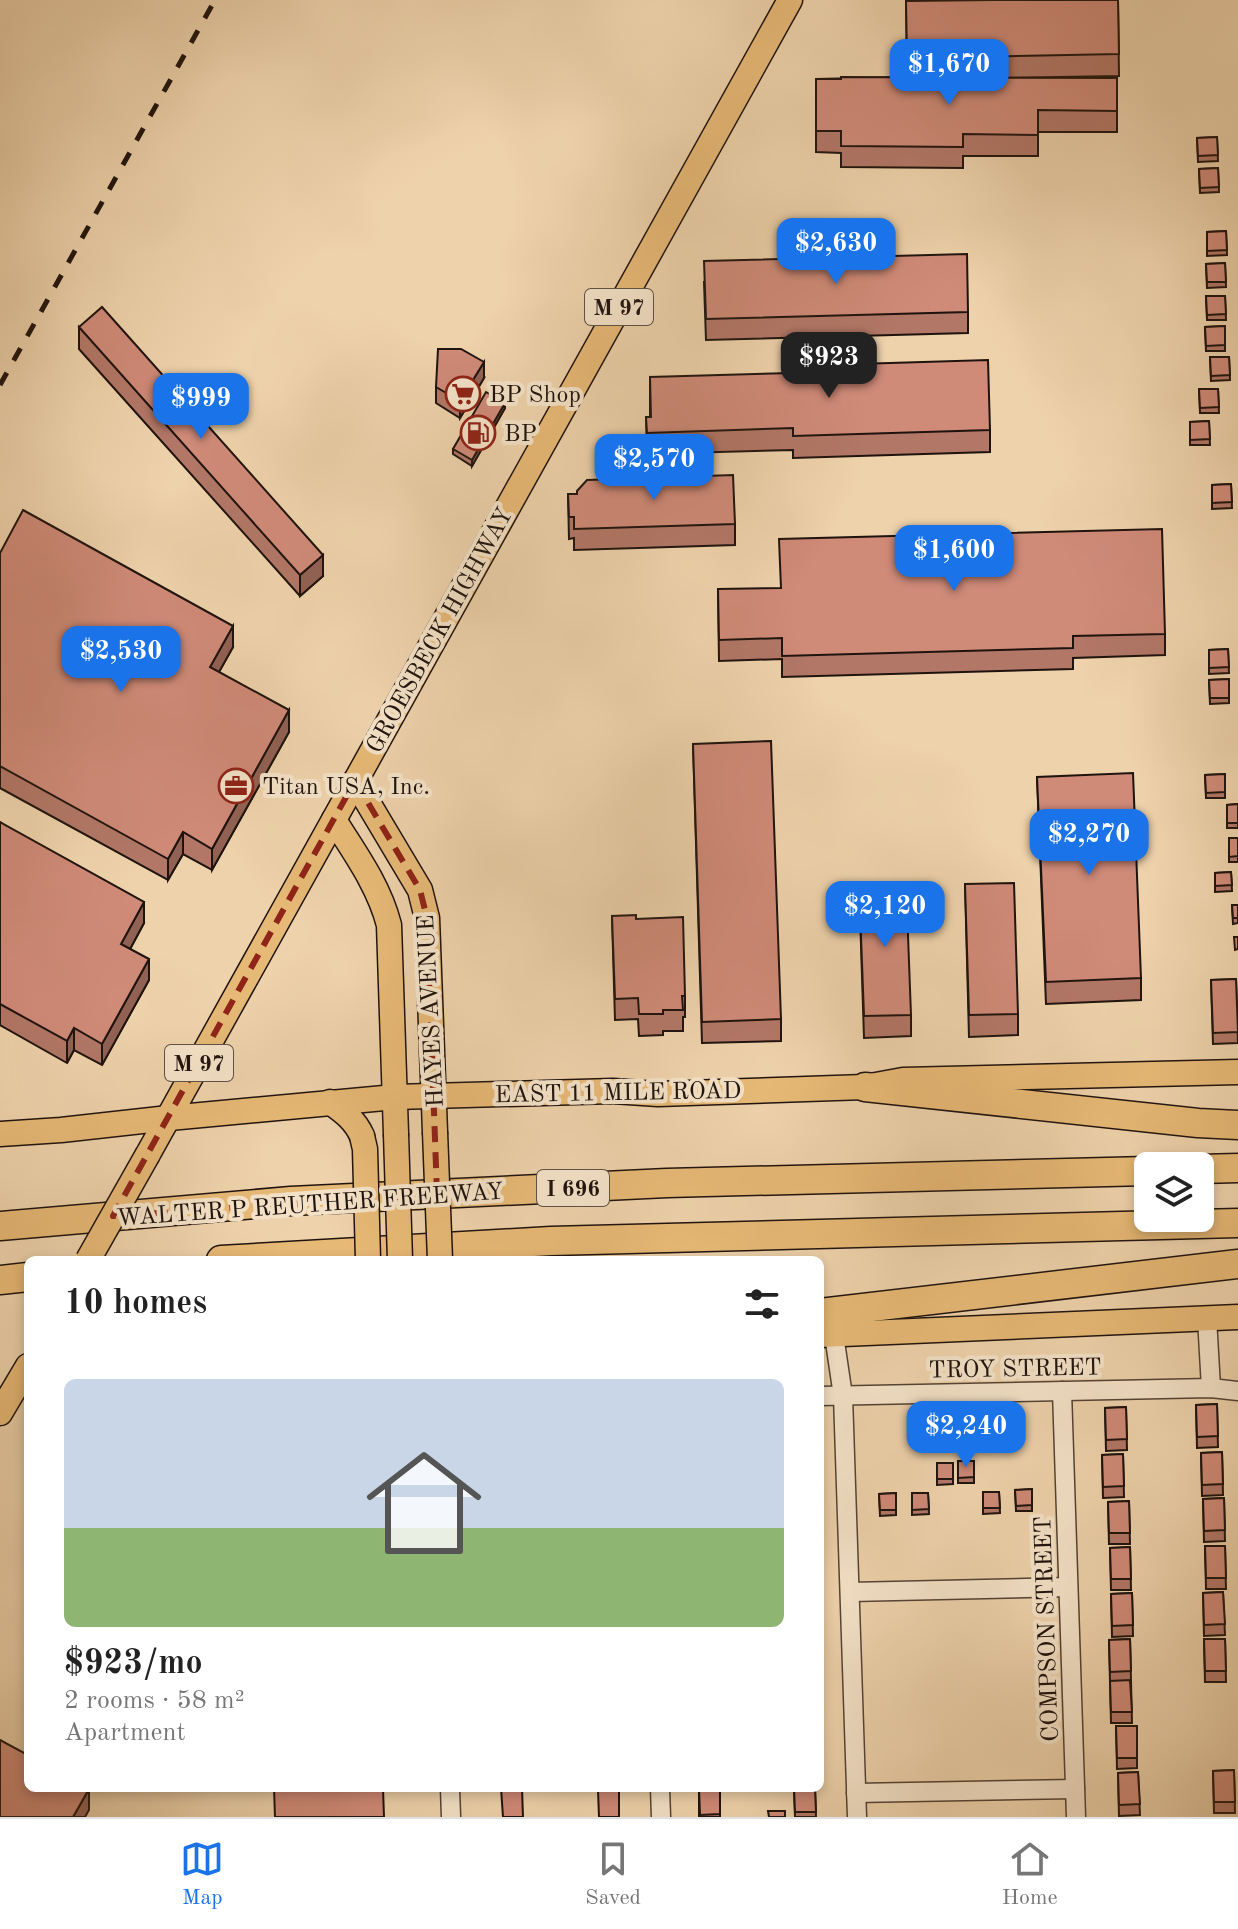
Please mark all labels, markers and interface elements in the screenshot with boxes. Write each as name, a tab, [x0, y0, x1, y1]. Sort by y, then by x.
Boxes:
pin: $1,670	[884, 39, 1014, 107]
text: $1,670	[908, 52, 990, 78]
pin: $2,630	[771, 218, 901, 286]
text: $2,630	[795, 231, 877, 257]
road number: M 97	[585, 289, 653, 325]
pin: $923	[782, 332, 876, 400]
text: $923	[799, 345, 859, 371]
pin: $999	[154, 373, 248, 441]
supermarket icon: BP Shop	[444, 375, 482, 413]
place label: BP Shop	[489, 384, 581, 408]
text: $999	[171, 386, 231, 412]
fuel station icon: BP	[459, 414, 497, 452]
place label: BP	[504, 423, 537, 447]
pin: $2,570	[589, 434, 719, 502]
text: $2,570	[613, 447, 695, 473]
street label: GROESBECK HIGHWAY	[363, 504, 518, 758]
pin: $1,600	[889, 525, 1019, 593]
text: $1,600	[913, 538, 995, 564]
pin: $2,530	[56, 626, 186, 694]
text: $2,530	[80, 639, 162, 665]
office icon: Titan USA, Inc.	[217, 767, 255, 805]
place label: Titan USA, Inc.	[262, 776, 430, 800]
pin: $2,270	[1024, 809, 1154, 877]
text: $2,270	[1048, 822, 1130, 848]
pin: $2,120	[820, 881, 950, 949]
text: $2,120	[844, 894, 926, 920]
street label: HAYES AVENUE	[415, 914, 449, 1108]
road number: M 97	[165, 1045, 233, 1081]
street label: EAST 11 MILE ROAD	[494, 1080, 742, 1108]
map controls	[1134, 1152, 1214, 1232]
button: layers	[1134, 1152, 1214, 1232]
road number: I 696	[537, 1170, 609, 1206]
street label: WALTER P REUTHER FREEWAY	[116, 1180, 504, 1231]
icon: filters	[740, 1282, 784, 1326]
text: 10 homes	[64, 1287, 207, 1321]
street label: TROY STREET	[928, 1356, 1102, 1384]
pin: $2,240	[901, 1401, 1031, 1469]
text: $2,240	[925, 1414, 1007, 1440]
icon: home	[352, 1431, 496, 1575]
street label: COMPSON STREET	[1032, 1516, 1064, 1742]
text: $923/mo	[64, 1647, 203, 1681]
text: 2 rooms · 58 m²	[64, 1688, 245, 1714]
text: Apartment	[64, 1720, 186, 1746]
tab: Map	[180, 1837, 224, 1912]
tab: Saved	[585, 1837, 641, 1912]
tab: Home	[1002, 1837, 1058, 1912]

